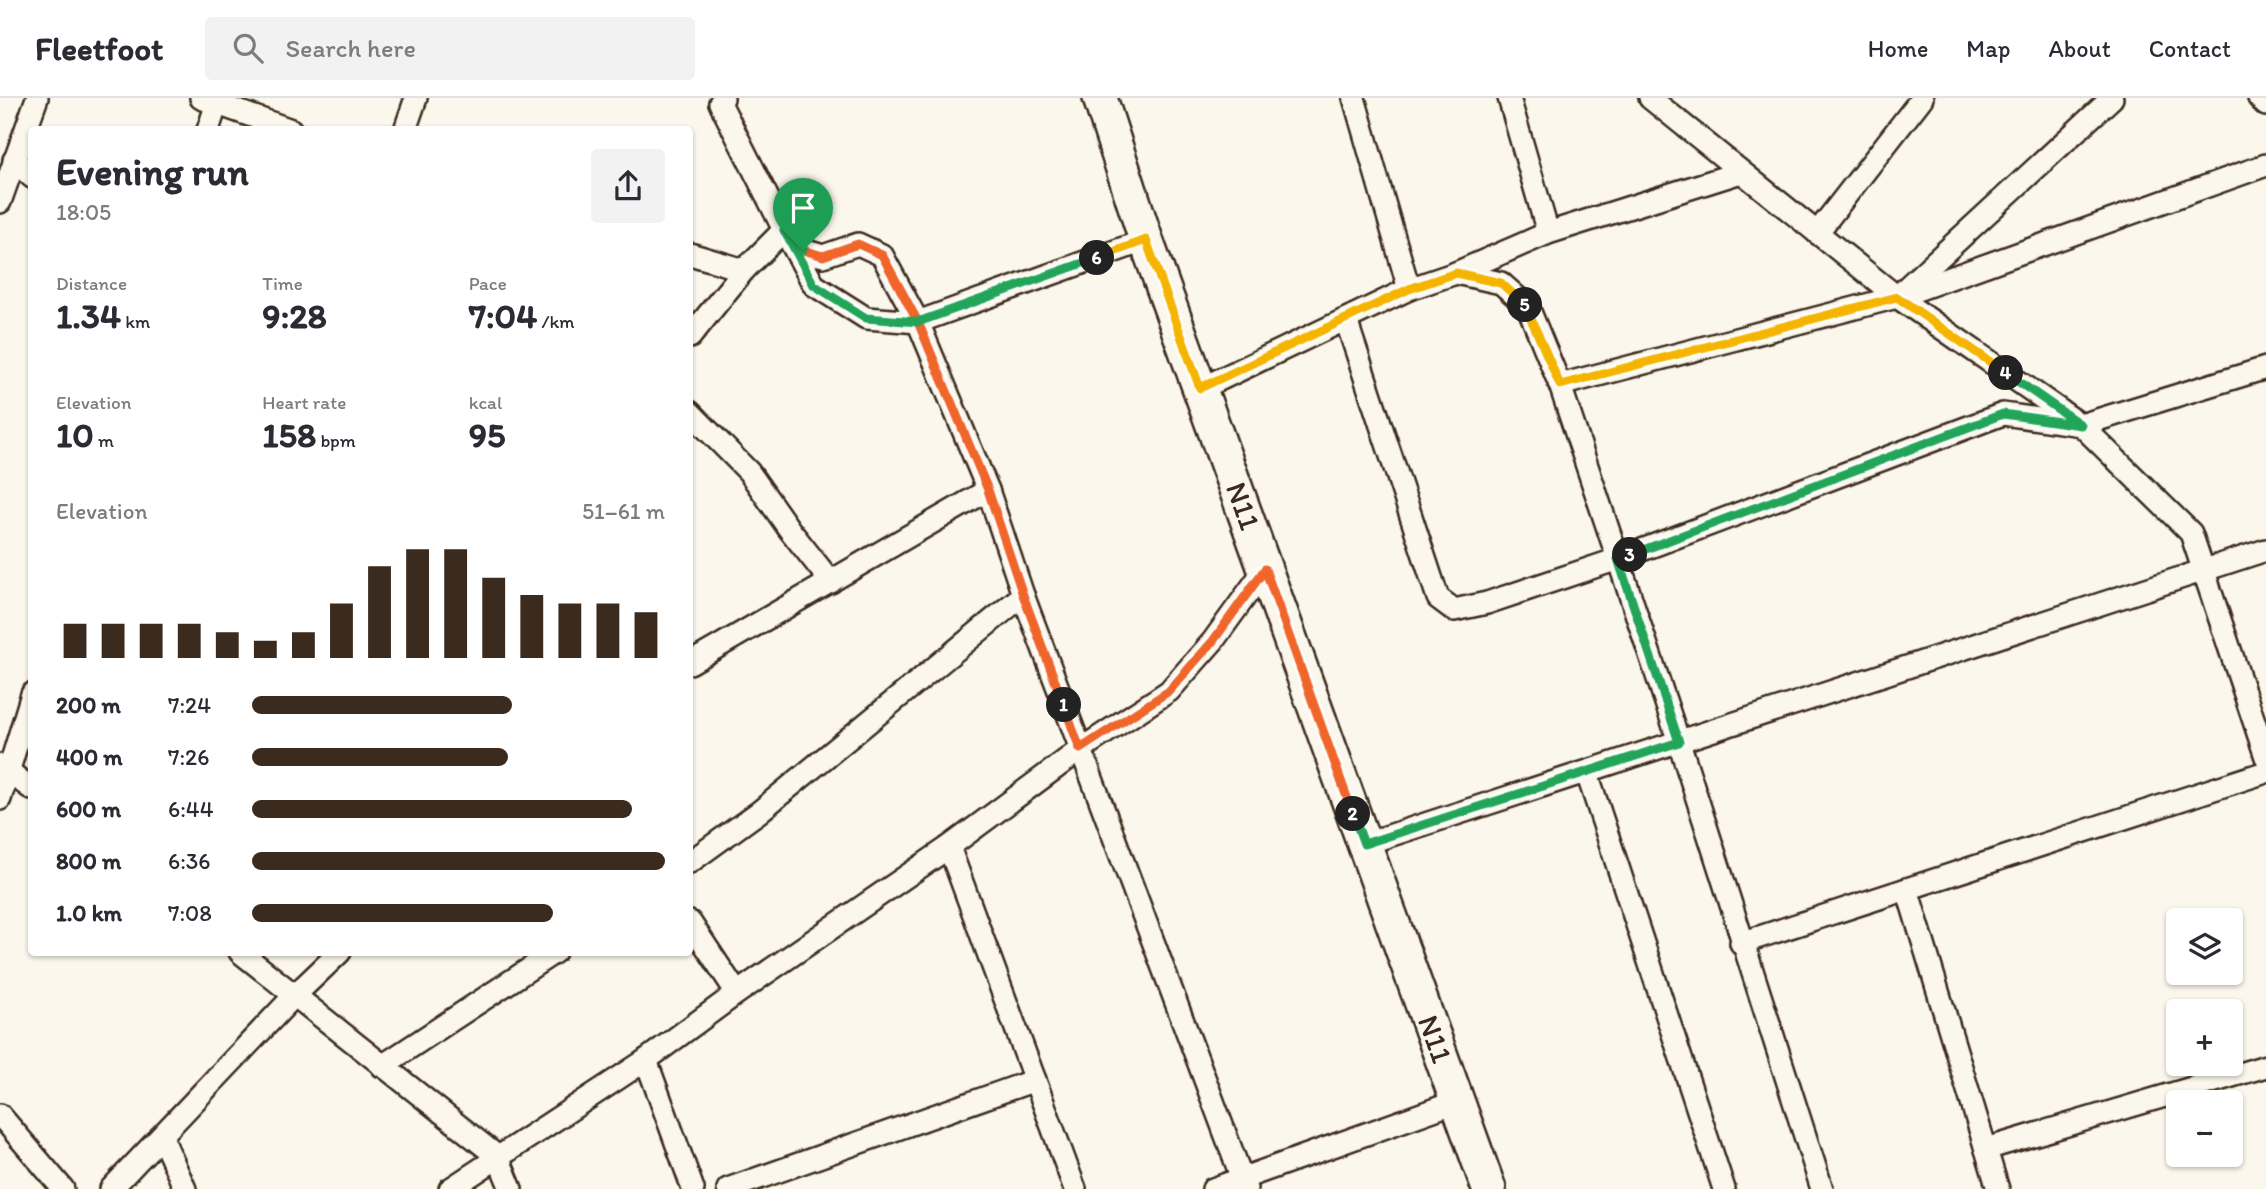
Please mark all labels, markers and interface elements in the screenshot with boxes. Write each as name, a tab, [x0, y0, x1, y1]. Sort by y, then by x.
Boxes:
search box	[205, 17, 695, 80]
text: Fleetfoot	[35, 29, 163, 68]
icon: search	[229, 29, 267, 67]
text: Search here	[285, 32, 416, 64]
text: Home	[1868, 34, 1928, 63]
text: Map	[1966, 34, 2010, 63]
text: About	[2048, 34, 2111, 63]
text: Contact	[2149, 34, 2231, 63]
text: Evening run	[56, 149, 249, 195]
button: share	[591, 149, 665, 223]
pin	[773, 178, 833, 250]
icon: arrive	[784, 189, 822, 227]
text: 18:05	[56, 198, 111, 226]
pin: 6	[1080, 240, 1114, 276]
text: 6	[1091, 246, 1102, 269]
text: Distance	[56, 272, 127, 295]
text: Time	[262, 272, 303, 295]
text: Pace	[469, 272, 507, 295]
pin: 5	[1508, 288, 1542, 322]
text: 5	[1520, 293, 1529, 316]
text: 1.34	[56, 295, 121, 337]
text: 9:28	[262, 295, 327, 337]
text: 7:04	[469, 295, 537, 337]
text: km	[121, 310, 150, 333]
text: /km	[537, 310, 575, 333]
pin: 4	[1988, 356, 2024, 390]
text: 4	[2000, 361, 2011, 384]
text: Elevation	[56, 391, 132, 414]
text: Heart rate	[262, 391, 346, 414]
text: kcal	[469, 391, 502, 414]
text: 10	[56, 414, 94, 456]
text: 158	[262, 414, 316, 456]
text: 95	[469, 414, 505, 456]
text: m	[94, 429, 114, 452]
text: bpm	[316, 429, 356, 452]
street label: N11	[1218, 477, 1269, 535]
text: Elevation	[56, 497, 147, 525]
text: 51–61 m	[582, 497, 665, 525]
pin: 3	[1612, 538, 1648, 573]
text: 3	[1624, 543, 1635, 566]
pin: 1	[1046, 688, 1082, 722]
text: 200 m	[56, 691, 121, 719]
text: 7:24	[168, 691, 211, 719]
text: 1	[1059, 693, 1068, 716]
text: 400 m	[56, 743, 123, 771]
text: 7:26	[168, 743, 209, 771]
text: 600 m	[56, 795, 121, 823]
text: 6:44	[168, 795, 213, 823]
pin: 2	[1336, 796, 1370, 832]
text: 2	[1348, 802, 1358, 825]
text: 800 m	[56, 847, 121, 875]
text: 6:36	[168, 847, 211, 875]
text: 1.0 km	[56, 899, 122, 927]
text: 7:08	[168, 899, 212, 927]
map controls	[2166, 908, 2243, 1167]
button: layers	[2166, 908, 2243, 985]
button: +	[2166, 999, 2243, 1076]
street label: N11	[1410, 1010, 1461, 1068]
button: −	[2166, 1090, 2243, 1167]

